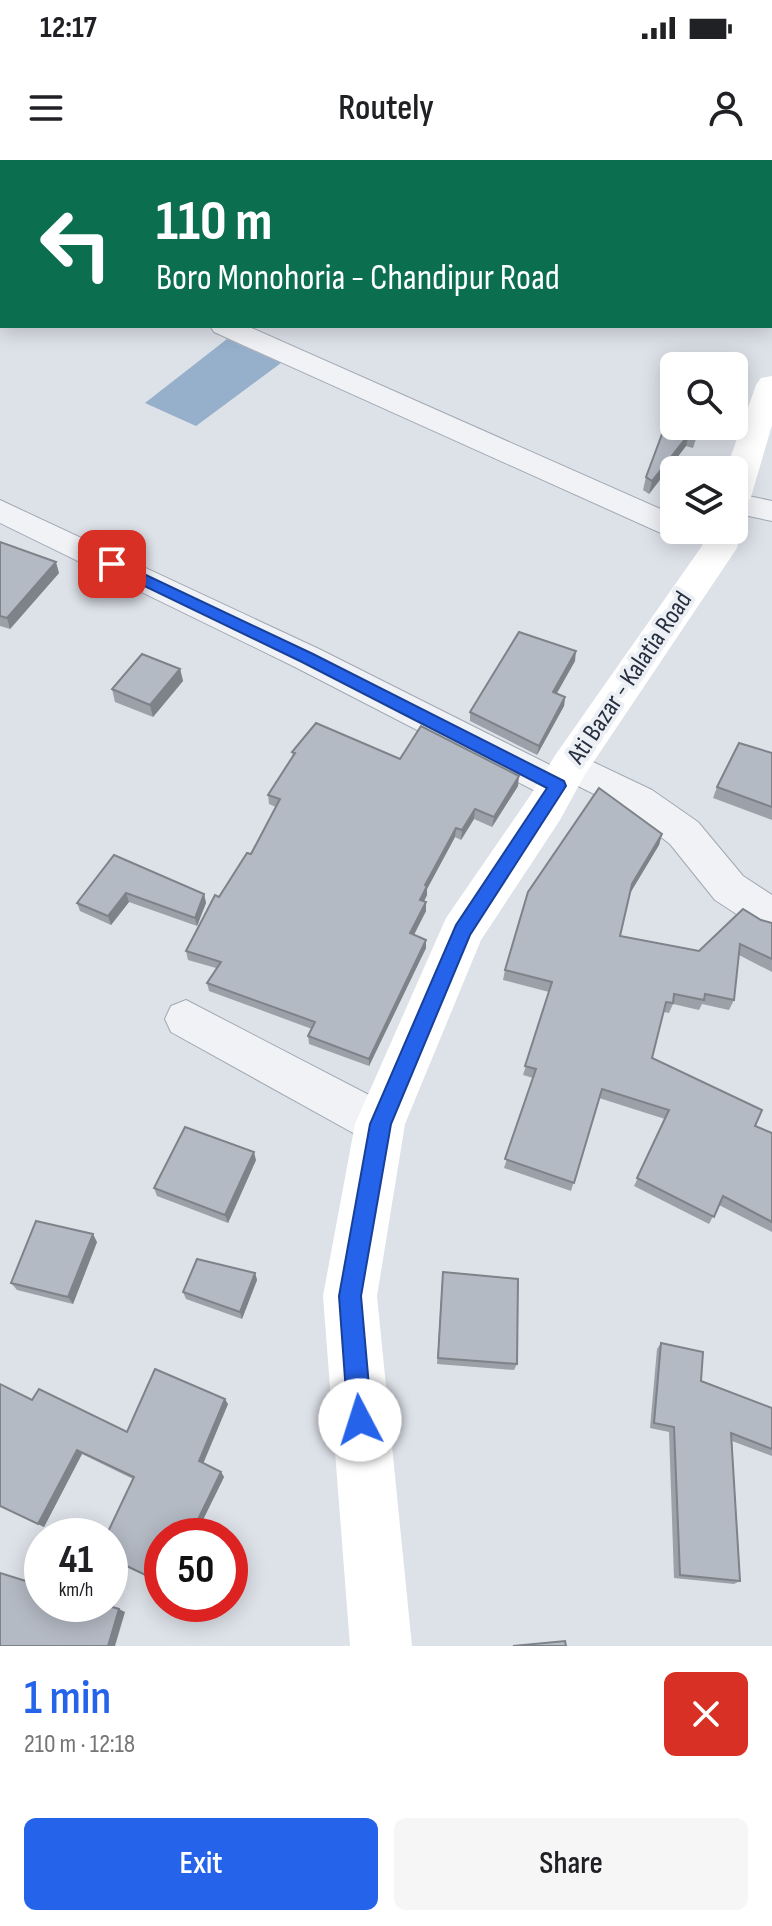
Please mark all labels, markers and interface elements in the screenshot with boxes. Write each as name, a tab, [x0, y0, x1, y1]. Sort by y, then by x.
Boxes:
text: 12:17	[40, 10, 97, 46]
icon: menu	[24, 86, 68, 130]
icon: person	[704, 86, 748, 130]
text: Routely	[338, 87, 434, 130]
text: 110 m	[156, 189, 272, 256]
icon: left	[24, 192, 128, 296]
text: Boro Monohoria - Chandipur Road	[156, 257, 560, 300]
map controls	[660, 352, 748, 544]
button: search	[660, 352, 748, 440]
button: layers	[660, 456, 748, 544]
pin	[78, 530, 146, 598]
icon: arrive	[90, 542, 134, 586]
street label: Ati Bazar - Kalatia Road	[560, 586, 699, 771]
position arrow	[318, 1378, 402, 1462]
speed limit sign: 50	[144, 1518, 248, 1622]
text: 41	[59, 1536, 93, 1584]
text: km/h	[59, 1578, 93, 1602]
text: 1 min	[24, 1670, 111, 1727]
button: close	[664, 1672, 748, 1756]
text: 210 m · 12:18	[24, 1729, 135, 1760]
button: Exit	[24, 1818, 378, 1910]
button: Share	[394, 1818, 748, 1910]

